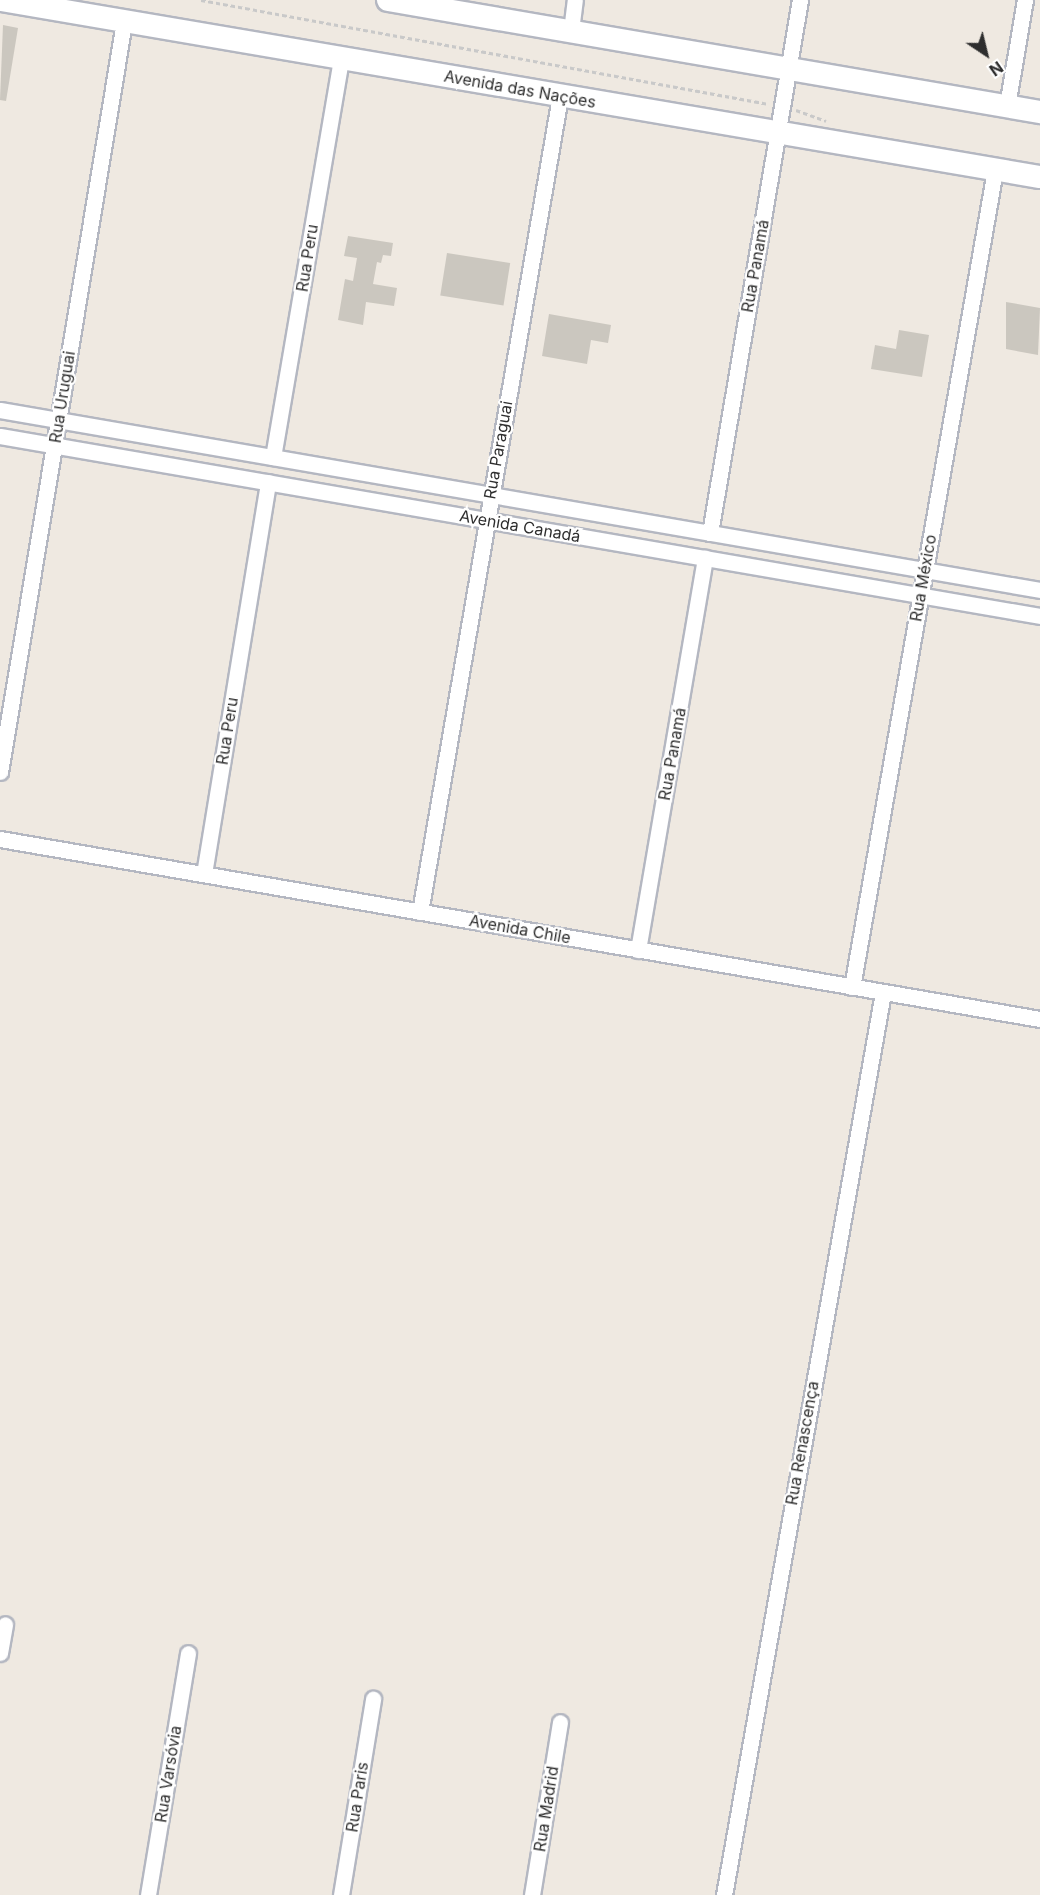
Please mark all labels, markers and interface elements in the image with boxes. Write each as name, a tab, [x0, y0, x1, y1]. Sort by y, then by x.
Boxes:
north arrow	[956, 24, 1016, 84]
text: N	[986, 57, 1007, 80]
street label: Avenida das Nações	[443, 66, 597, 112]
street label: Rua Panamá	[737, 218, 773, 314]
street label: Rua Peru	[292, 223, 322, 293]
street label: Rua Uruguai	[45, 350, 79, 444]
street label: Rua Paraguai	[480, 399, 516, 501]
street label: Avenida Canadá	[458, 506, 582, 546]
street label: Rua México	[906, 533, 940, 623]
street label: Rua Peru	[212, 696, 242, 766]
street label: Rua Panamá	[654, 706, 690, 802]
street label: Avenida Chile	[468, 911, 572, 947]
street label: Rua Renascença	[782, 1379, 822, 1507]
street label: Rua Varsóvia	[151, 1724, 185, 1824]
street label: Rua Paris	[342, 1760, 372, 1834]
street label: Rua Madrid	[530, 1765, 562, 1853]

